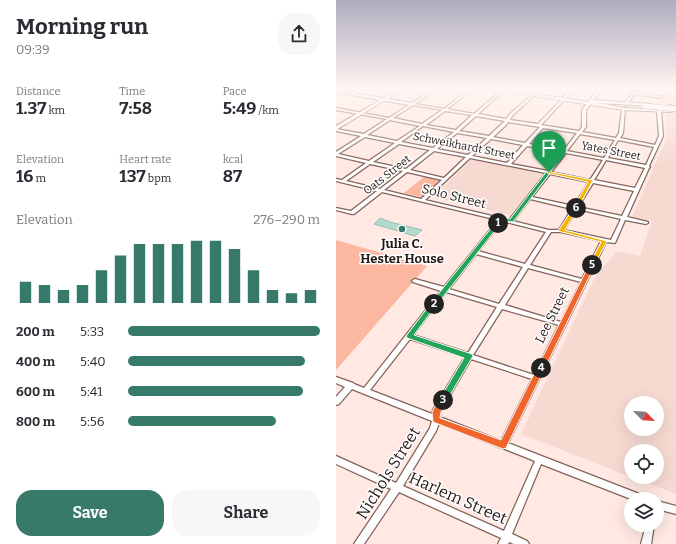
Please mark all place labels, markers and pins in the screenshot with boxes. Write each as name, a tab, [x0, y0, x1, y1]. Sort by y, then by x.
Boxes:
pin	[532, 131, 566, 172]
pin: 6	[566, 198, 586, 218]
pin: 1	[488, 213, 508, 233]
marker: Julia C. Hester House	[397, 224, 407, 234]
place label: Julia C. Hester House	[360, 236, 444, 266]
pin: 5	[582, 255, 602, 275]
pin: 2	[424, 294, 444, 314]
pin: 4	[531, 358, 551, 378]
pin: 3	[433, 390, 453, 410]

